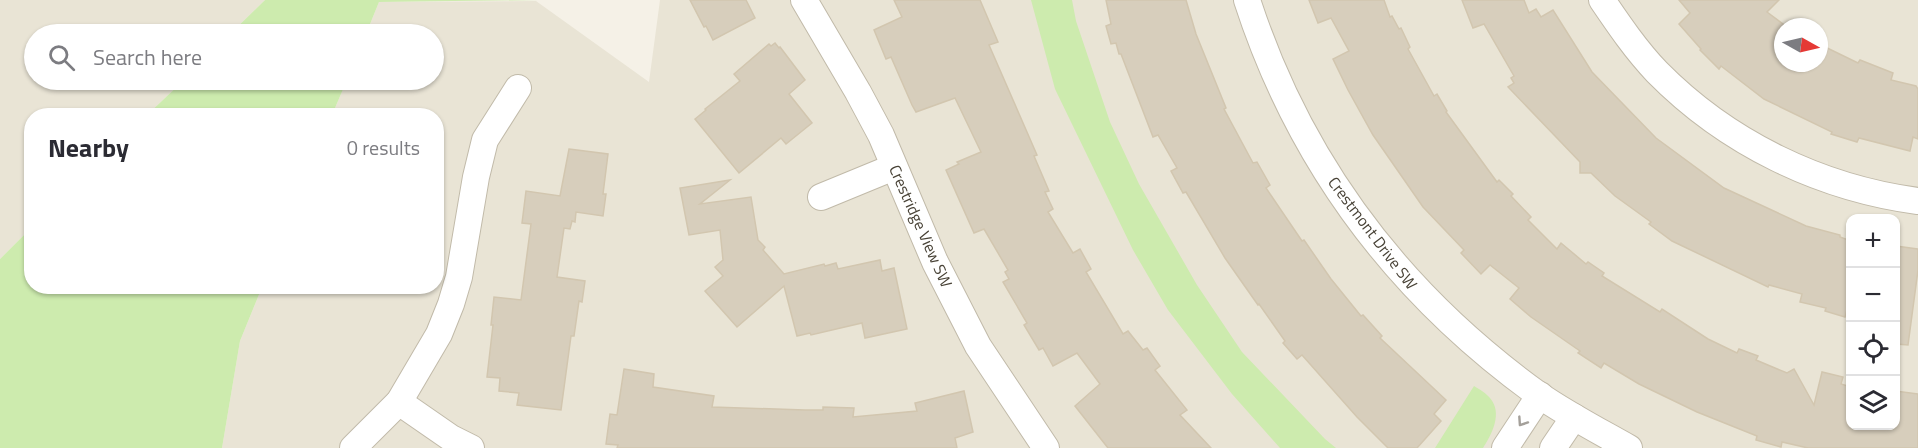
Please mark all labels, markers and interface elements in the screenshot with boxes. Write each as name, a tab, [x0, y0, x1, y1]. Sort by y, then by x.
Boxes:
north arrow	[1774, 18, 1828, 72]
search box	[24, 24, 444, 90]
text: Search here	[93, 40, 202, 74]
icon: search	[45, 41, 78, 74]
text: Nearby	[48, 128, 129, 167]
text: 0 results	[347, 132, 420, 163]
street label: Crestridge View SW	[883, 161, 959, 291]
street label: Crestmont Drive SW	[1322, 171, 1424, 295]
map controls	[1846, 214, 1900, 430]
button: +	[1846, 214, 1900, 268]
button: −	[1846, 268, 1900, 322]
button: locate	[1846, 322, 1900, 376]
button: layers	[1846, 376, 1900, 430]
one-way arrow	[1518, 415, 1529, 426]

